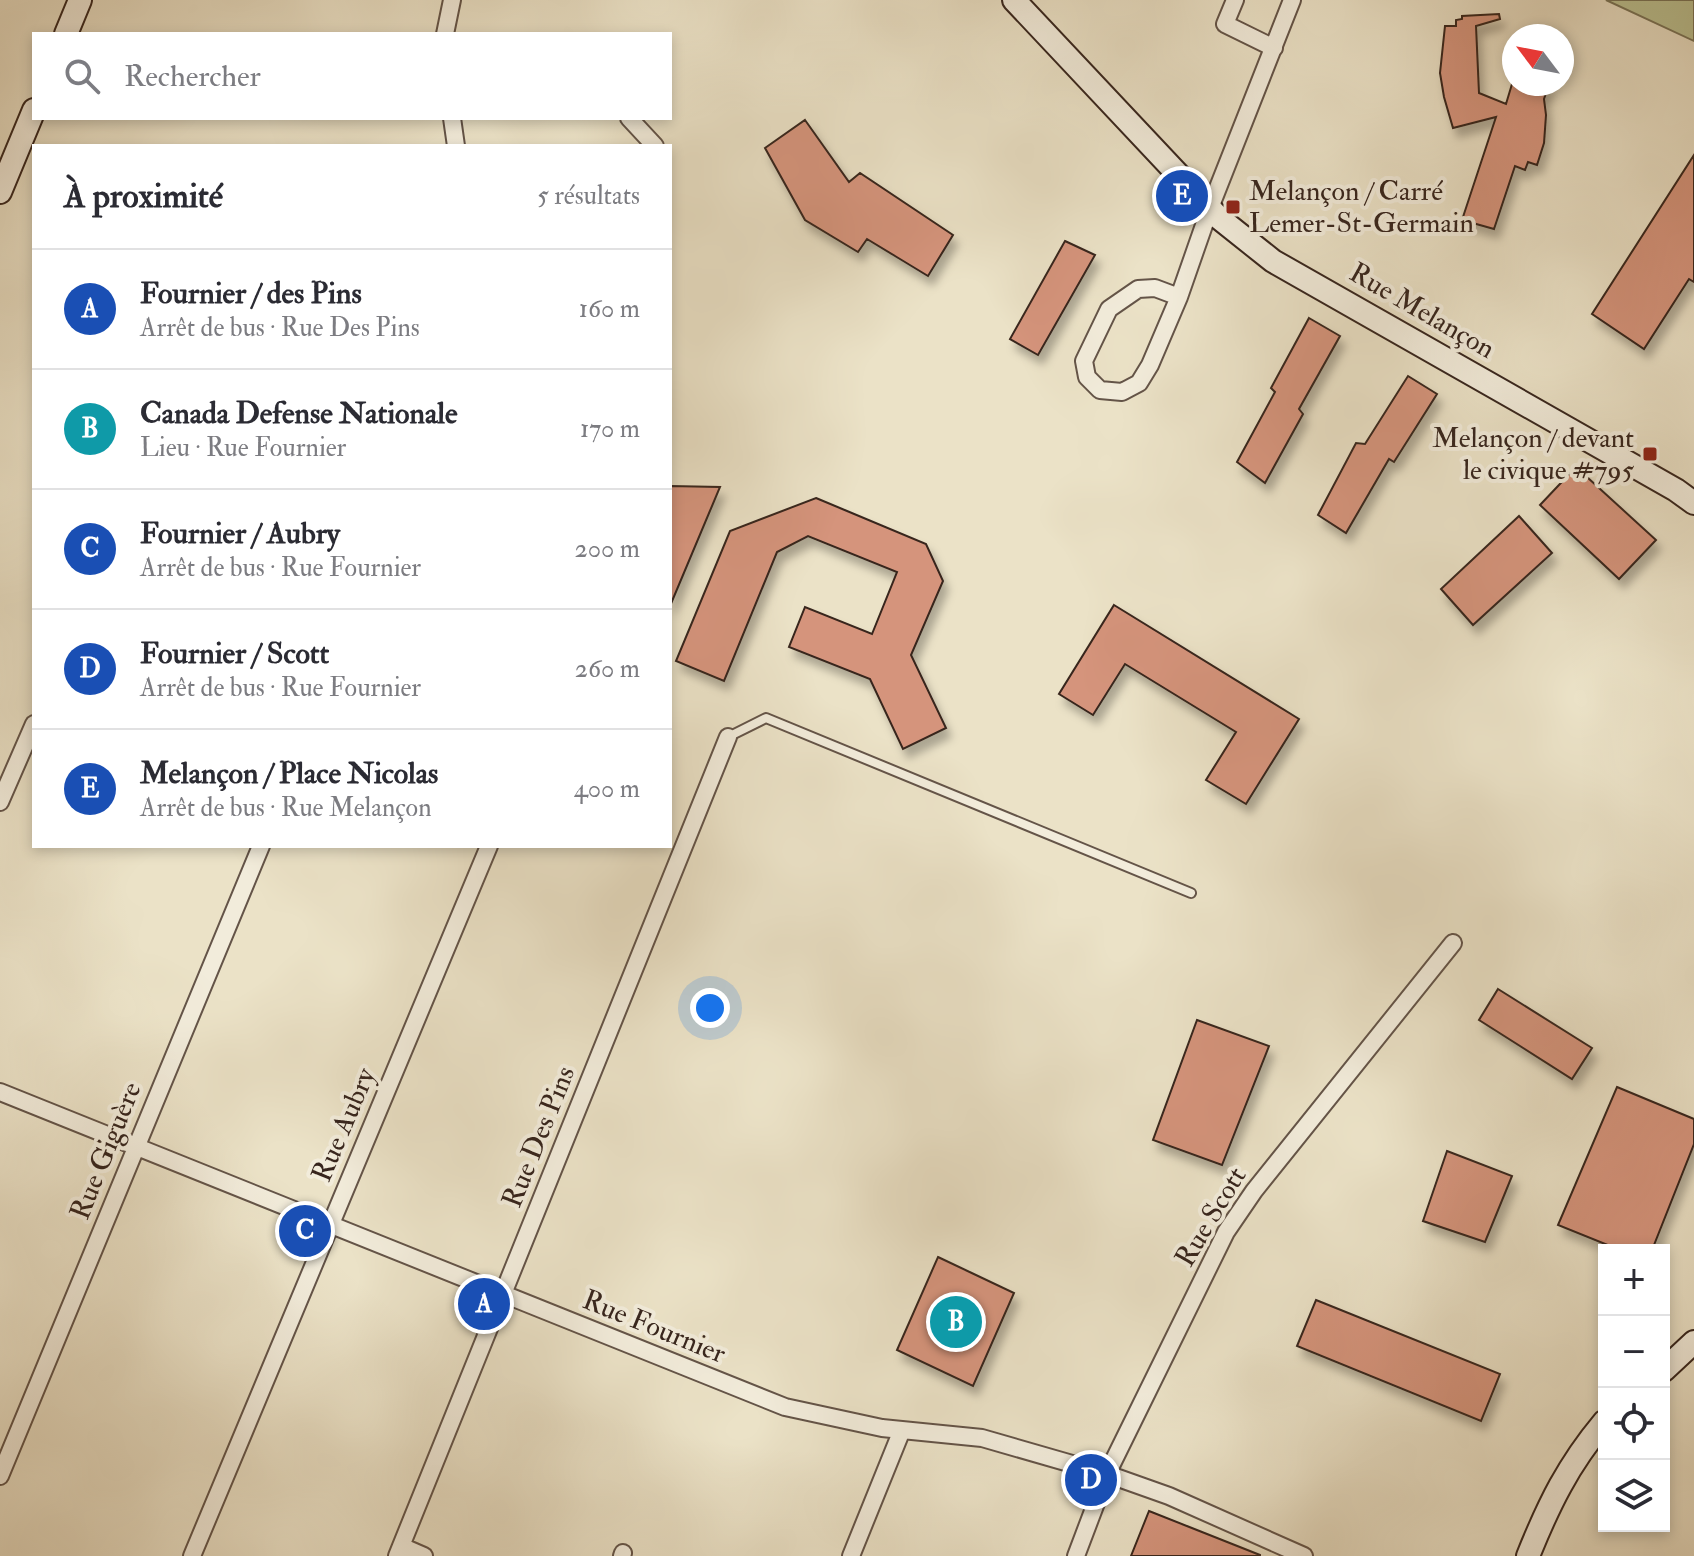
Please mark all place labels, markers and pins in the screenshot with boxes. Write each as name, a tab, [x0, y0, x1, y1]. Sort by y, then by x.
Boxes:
pin: E	[1156, 166, 1208, 226]
place label: Melançon / Carré Lemer-St-Germain	[1249, 174, 1474, 241]
marker: Melançon / Carré Lemer-St-Germain	[1224, 198, 1242, 216]
place label: Melançon / devant le civique #795	[1432, 421, 1635, 488]
marker: Melançon / devant le civique #795	[1641, 445, 1659, 463]
pin: C	[279, 1201, 331, 1261]
pin: A	[458, 1274, 510, 1334]
pin: B	[930, 1292, 982, 1352]
pin: D	[1065, 1450, 1117, 1510]

